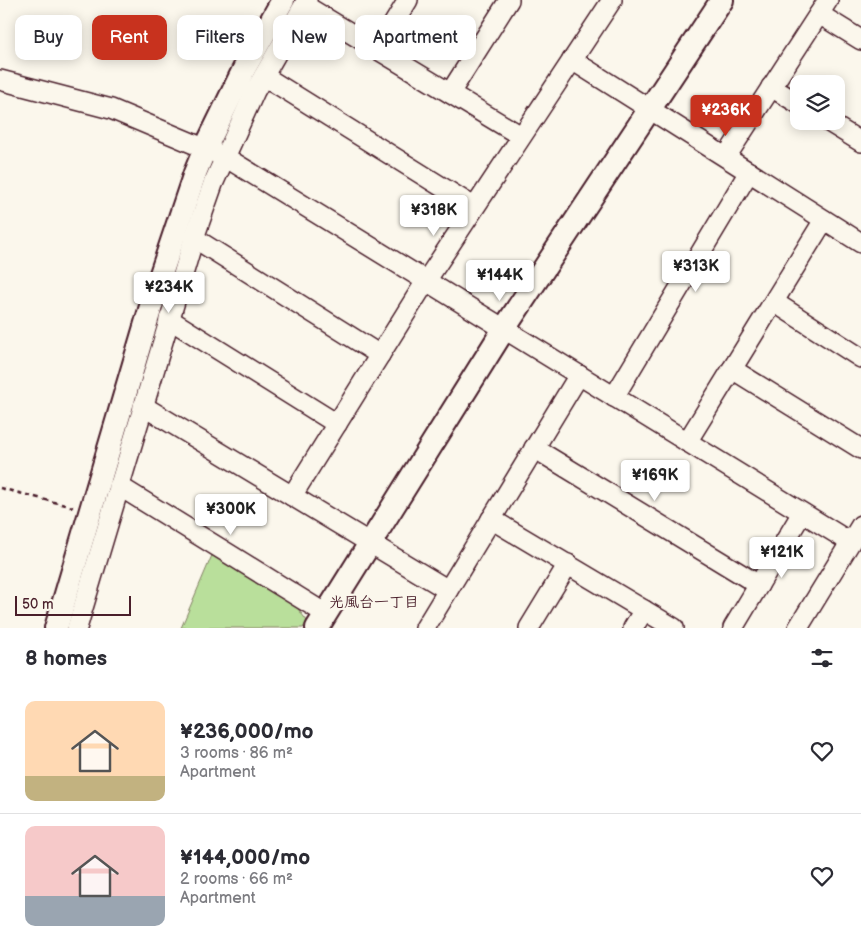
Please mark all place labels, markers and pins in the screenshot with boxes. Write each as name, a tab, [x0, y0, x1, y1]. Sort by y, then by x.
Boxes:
pin: ¥236K	[691, 94, 761, 137]
pin: ¥318K	[399, 194, 469, 237]
pin: ¥313K	[661, 250, 731, 293]
pin: ¥144K	[465, 260, 535, 302]
pin: ¥234K	[134, 272, 204, 314]
pin: ¥169K	[620, 460, 690, 502]
pin: ¥300K	[196, 494, 266, 536]
pin: ¥121K	[747, 536, 817, 579]

